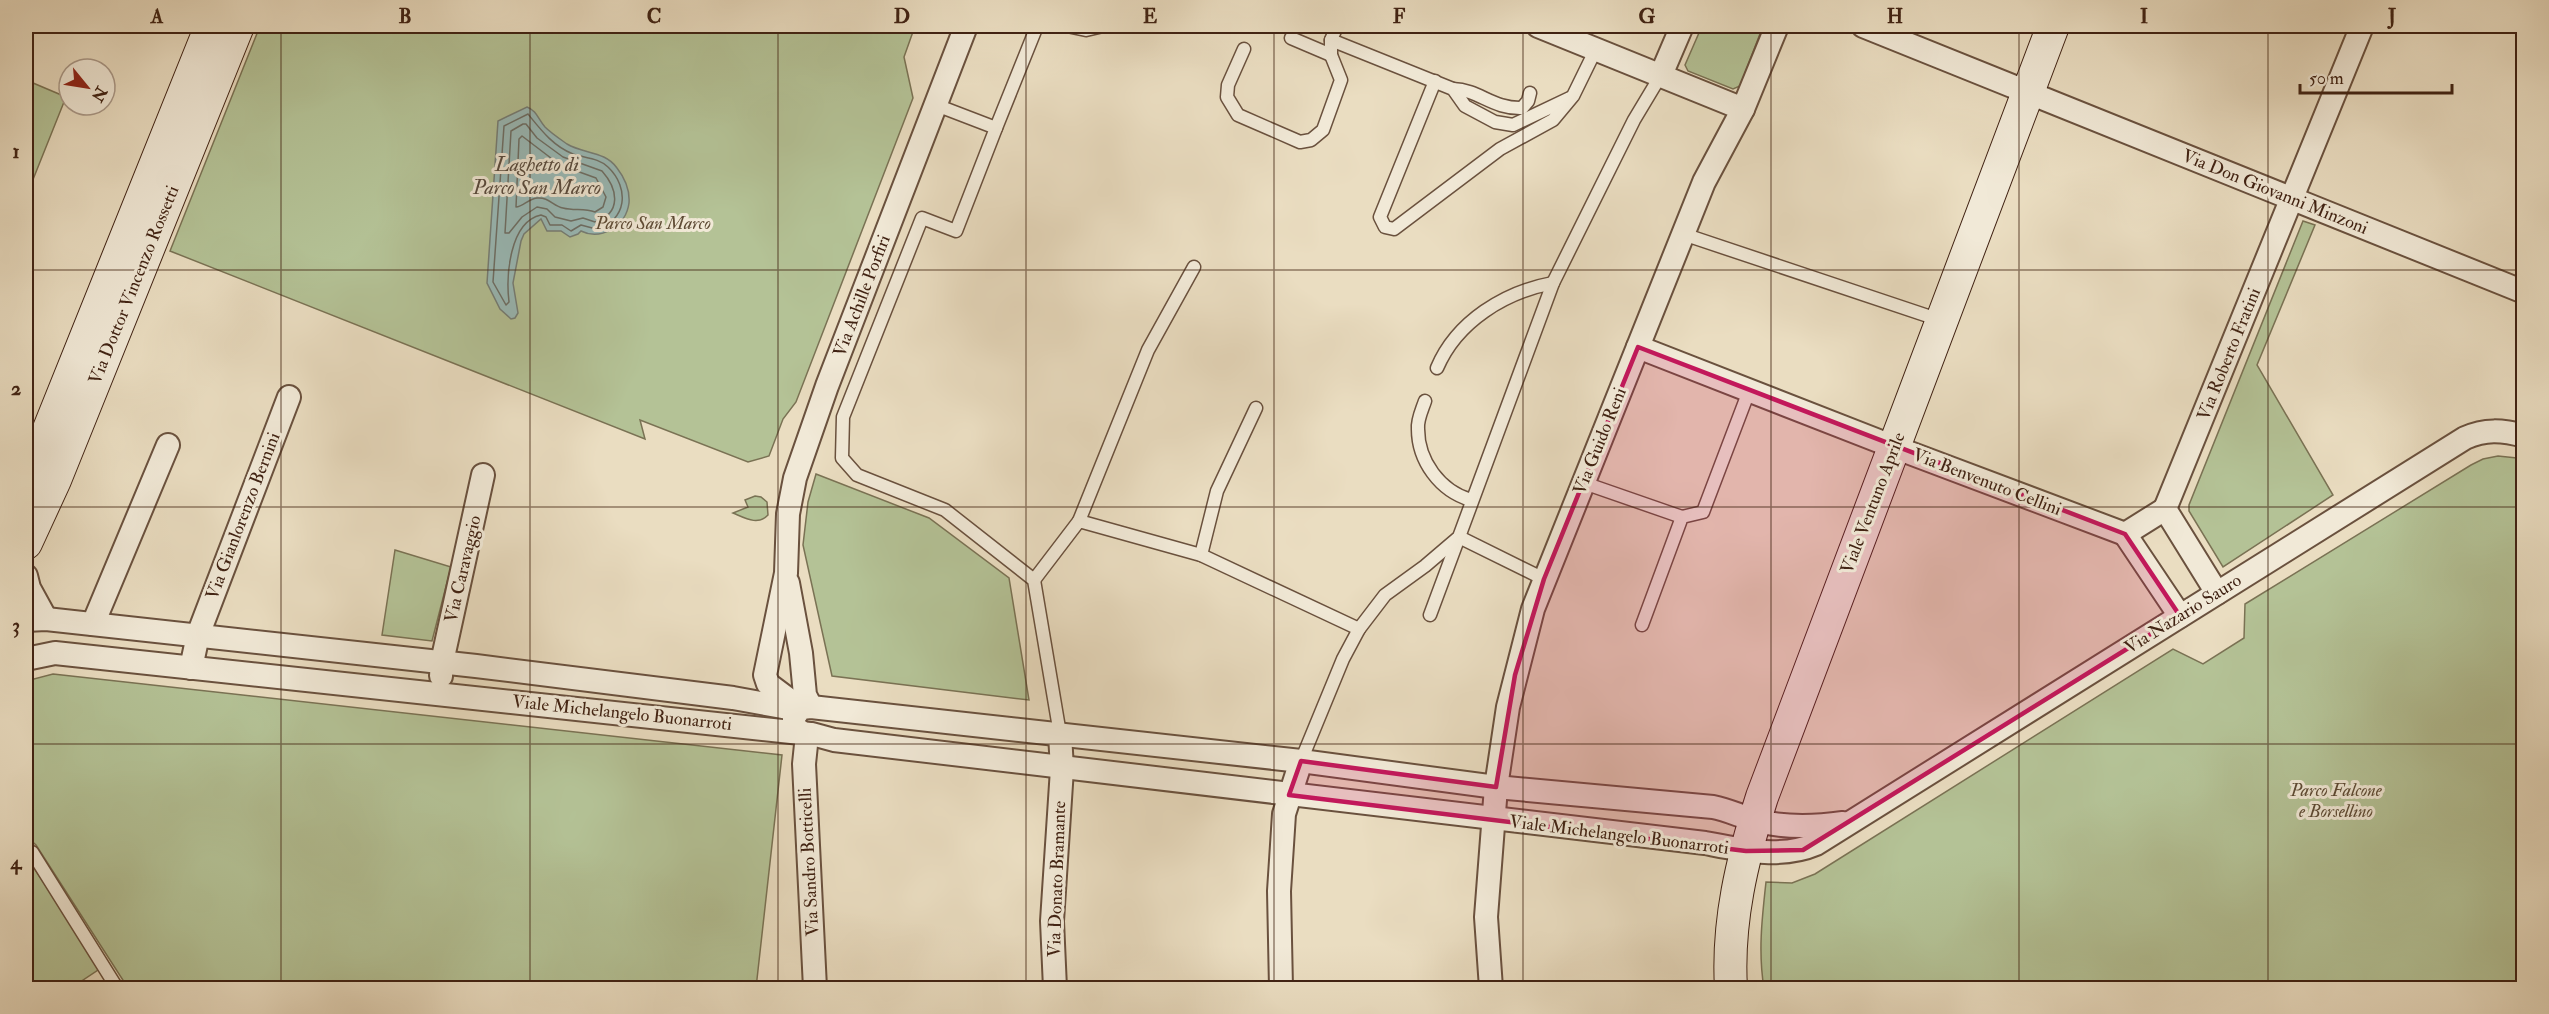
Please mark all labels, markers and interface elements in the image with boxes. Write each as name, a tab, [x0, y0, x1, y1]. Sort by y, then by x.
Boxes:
text: A	[150, 4, 164, 29]
text: B	[398, 4, 412, 29]
text: C	[647, 4, 661, 29]
text: D	[894, 4, 910, 29]
text: E	[1143, 4, 1158, 29]
text: F	[1393, 4, 1406, 29]
text: G	[1639, 4, 1656, 29]
text: H	[1887, 4, 1903, 29]
text: I	[2140, 4, 2148, 29]
text: J	[2387, 4, 2396, 29]
north arrow	[57, 57, 117, 117]
scale bar	[2300, 57, 2452, 95]
text: 50 m	[2309, 67, 2344, 90]
text: N	[87, 82, 112, 106]
text: 1	[12, 139, 20, 164]
street label: Via Don Giovanni Minzoni	[2179, 144, 2372, 240]
water label: Laghetto di Parco San Marco	[472, 152, 601, 200]
street label: Via Dottor Vincenzo Rossetti	[84, 182, 185, 388]
park label: Parco San Marco	[594, 212, 711, 235]
street label: Via Achille Porfiri	[828, 232, 896, 360]
street label: Via Roberto Fratini	[2192, 284, 2266, 424]
text: 2	[11, 376, 21, 401]
street label: Via Guido Reni	[1568, 384, 1632, 498]
street label: Via Gianlorenzo Bernini	[201, 429, 286, 603]
street label: Viale Ventuno Aprile	[1835, 429, 1911, 577]
street label: Via Benvenuto Cellini	[1909, 443, 2065, 521]
street label: Via Caravaggio	[440, 513, 487, 625]
street label: Via Nazario Sauro	[2120, 569, 2246, 659]
text: 3	[12, 613, 20, 638]
street label: Viale Michelangelo Buonarroti	[511, 690, 733, 736]
park label: Parco Falcone e Borsellino	[2289, 779, 2383, 823]
street label: Via Sandro Botticelli	[794, 787, 824, 937]
street label: Via Donato Bramante	[1043, 800, 1071, 958]
street label: Viale Michelangelo Buonarroti	[1508, 810, 1730, 860]
text: 4	[10, 850, 23, 875]

